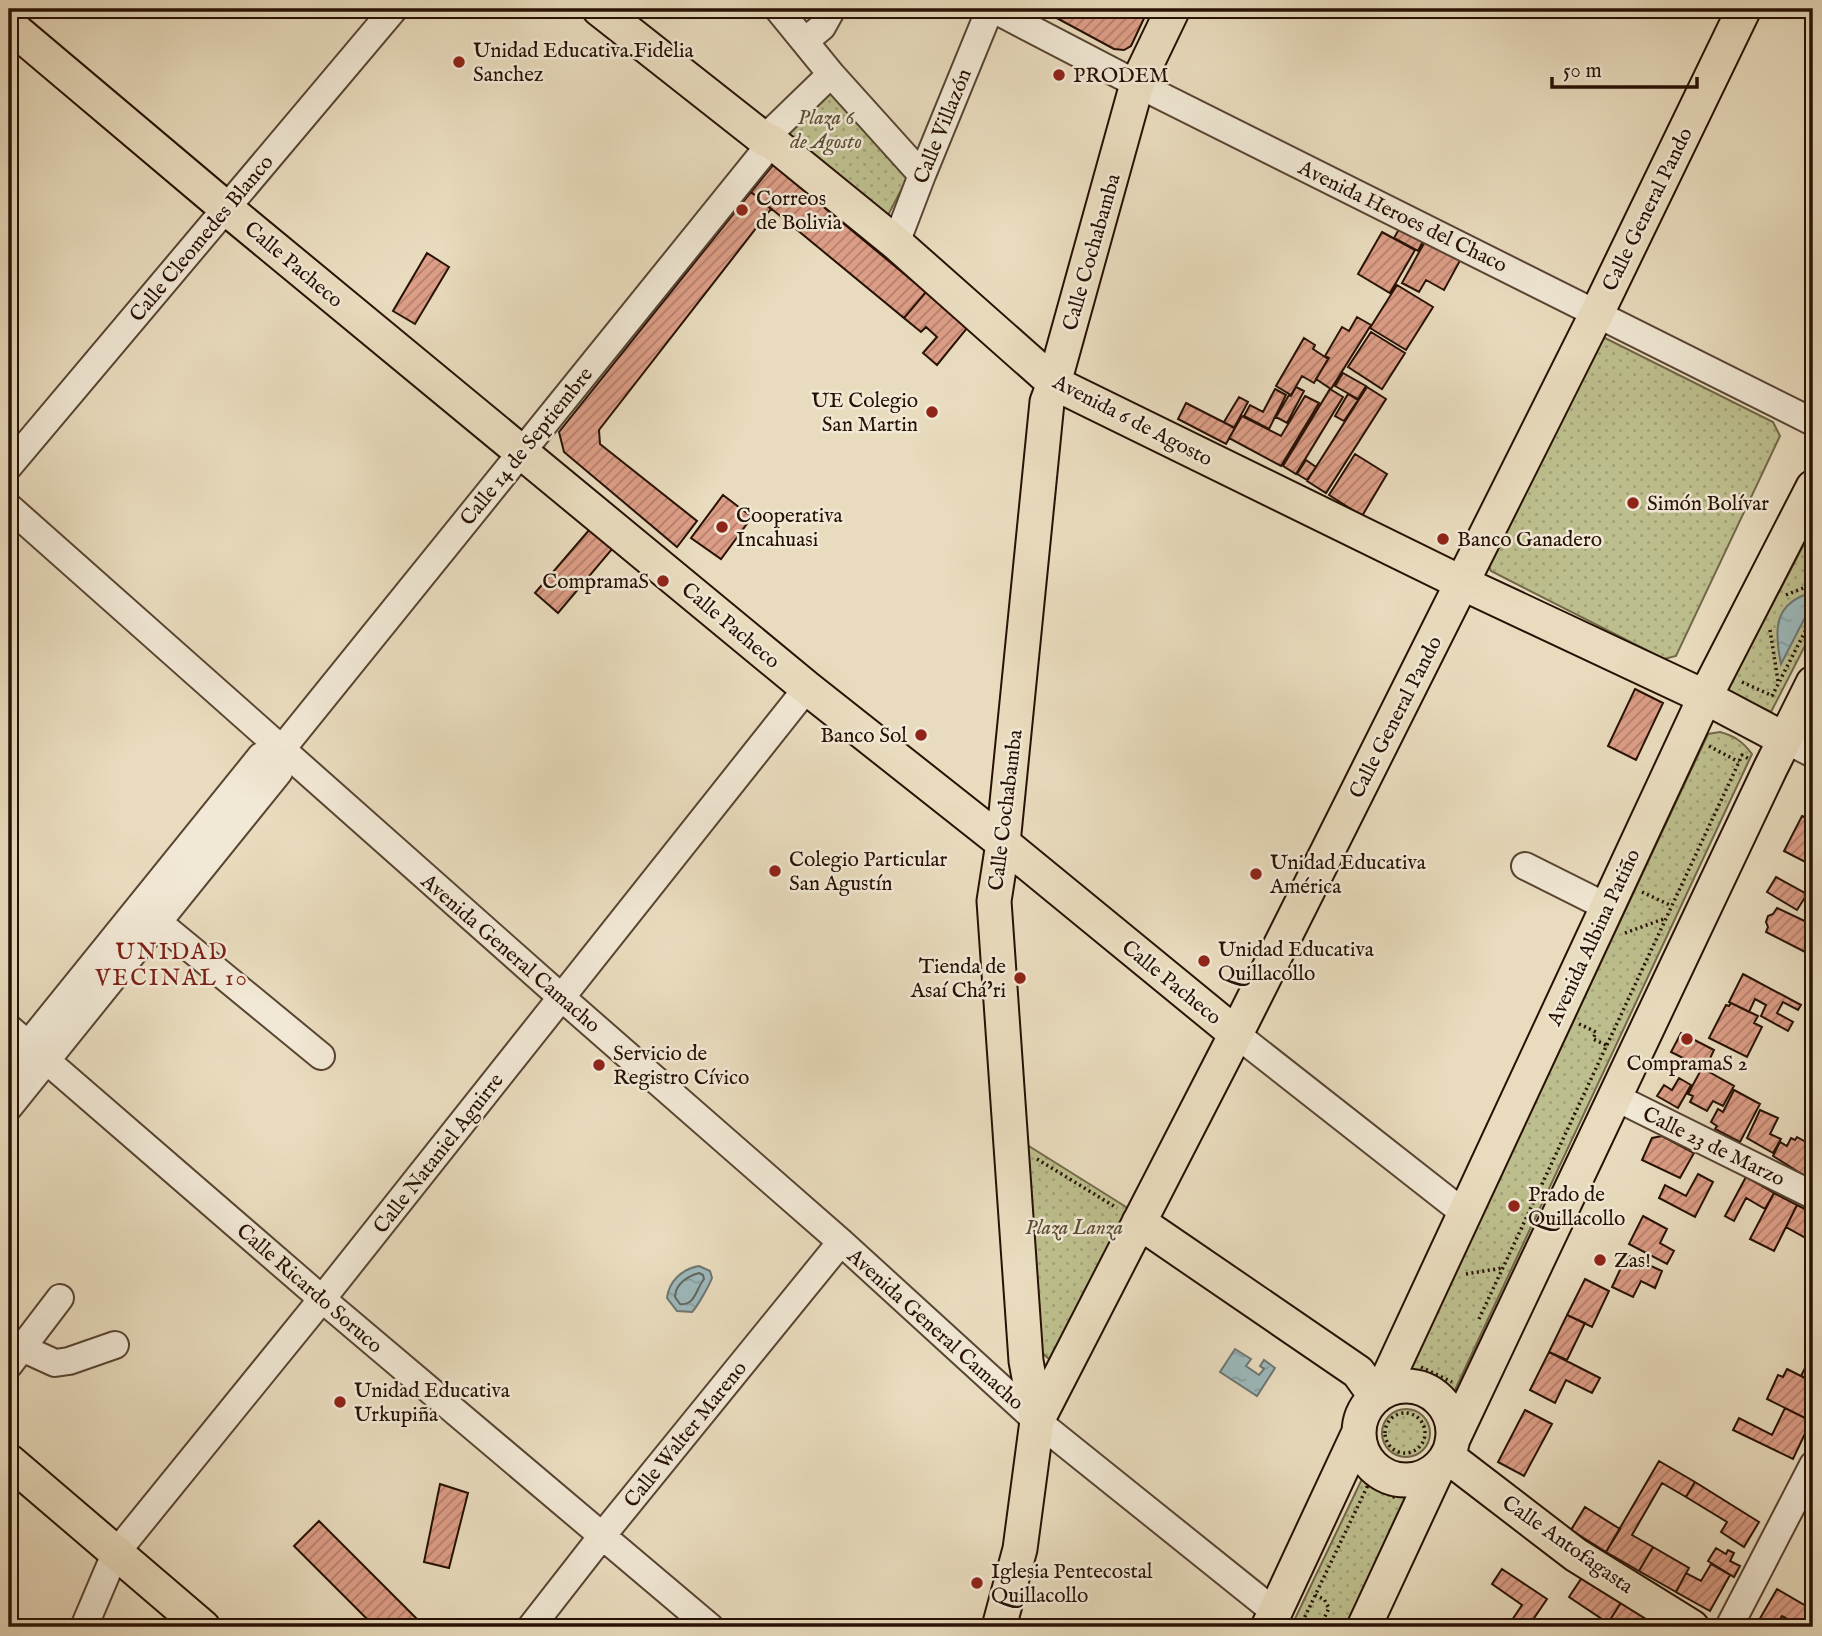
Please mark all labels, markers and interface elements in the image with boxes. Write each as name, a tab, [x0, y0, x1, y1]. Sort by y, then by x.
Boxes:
place label: Unidad Educativa.Fidelia Sanchez	[473, 38, 695, 89]
scale bar	[1552, 46, 1698, 90]
marker: Unidad Educativa.Fidelia Sanchez	[451, 54, 467, 70]
text: 50 m	[1563, 58, 1602, 85]
place label: PRODEM	[1073, 63, 1169, 90]
street label: Calle Villazón	[908, 65, 979, 188]
marker: PRODEM	[1051, 67, 1067, 83]
park label: Plaza 6 de Agosto	[789, 105, 862, 156]
street label: Calle General Pando	[1597, 123, 1700, 296]
street label: Calle Cleomedes Blanco	[124, 150, 280, 328]
street label: Avenida Heroes del Chaco	[1293, 155, 1511, 280]
street label: Calle Cochabamba	[1057, 170, 1128, 334]
place label: Correos de Bolivia	[756, 186, 843, 237]
marker: Correos de Bolivia	[734, 202, 750, 218]
street label: Calle Pacheco	[238, 216, 348, 314]
street label: Calle 14 de Septiembre	[455, 362, 600, 532]
street label: Avenida 6 de Agosto	[1047, 369, 1217, 473]
place label: UE Colegio San Martin	[811, 388, 918, 439]
marker: UE Colegio San Martin	[924, 404, 940, 420]
place label: Simón Bolívar	[1647, 491, 1769, 518]
marker: Simón Bolívar	[1625, 495, 1641, 511]
place label: Cooperativa Incahuasi	[736, 503, 843, 554]
marker: Cooperativa Incahuasi	[714, 519, 730, 535]
place label: Banco Ganadero	[1457, 527, 1602, 554]
marker: Banco Ganadero	[1435, 531, 1451, 547]
place label: CompramaS	[542, 569, 649, 596]
marker: CompramaS	[655, 573, 671, 589]
street label: Calle Pacheco	[675, 577, 785, 675]
street label: Calle General Pando	[1344, 632, 1449, 803]
place label: Banco Sol	[820, 723, 907, 750]
marker: Banco Sol	[913, 727, 929, 743]
street label: Calle Cochabamba	[983, 727, 1030, 892]
street label: Avenida Albina Patiño	[1541, 845, 1647, 1031]
place label: Colegio Particular San Agustín	[789, 847, 948, 898]
place label: Unidad Educativa América	[1269, 850, 1427, 901]
marker: Colegio Particular San Agustín	[767, 863, 783, 879]
marker: Unidad Educativa América	[1248, 866, 1264, 882]
street label: Avenida General Camacho	[414, 868, 605, 1040]
street label: Calle Pacheco	[1116, 935, 1227, 1032]
place label: Unidad Educativa Quillacollo	[1218, 937, 1375, 988]
district label: UNIDAD VECINAL 10	[94, 938, 249, 993]
marker: Unidad Educativa Quillacollo	[1196, 953, 1212, 969]
place label: Tienda de Asaí Chá'ri	[910, 954, 1006, 1005]
marker: Tienda de Asaí Chá'ri	[1012, 970, 1028, 986]
marker: CompramaS 2	[1679, 1031, 1695, 1047]
place label: Servicio de Registro Cívico	[613, 1041, 749, 1092]
place label: CompramaS 2	[1626, 1051, 1748, 1078]
marker: Servicio de Registro Cívico	[591, 1057, 607, 1073]
street label: Calle Nataniel Aguirre	[368, 1068, 511, 1240]
street label: Calle 23 de Marzo	[1638, 1101, 1789, 1193]
place label: Prado de Quillacollo	[1528, 1182, 1625, 1233]
marker: Prado de Quillacollo	[1506, 1198, 1522, 1214]
park label: Plaza Lanza	[1025, 1215, 1123, 1242]
street label: Calle Ricardo Soruco	[230, 1218, 388, 1360]
street label: Avenida General Camacho	[840, 1243, 1029, 1417]
place label: Zas!	[1614, 1248, 1651, 1275]
marker: Zas!	[1592, 1252, 1608, 1268]
street label: Calle Walter Mareno	[619, 1356, 754, 1514]
place label: Unidad Educativa Urkupiña	[354, 1378, 511, 1429]
marker: Unidad Educativa Urkupiña	[332, 1394, 348, 1410]
street label: Calle Antofagasta	[1496, 1490, 1639, 1601]
place label: Iglesia Pentecostal Quillacollo	[991, 1559, 1153, 1610]
marker: Iglesia Pentecostal Quillacollo	[969, 1575, 985, 1591]

